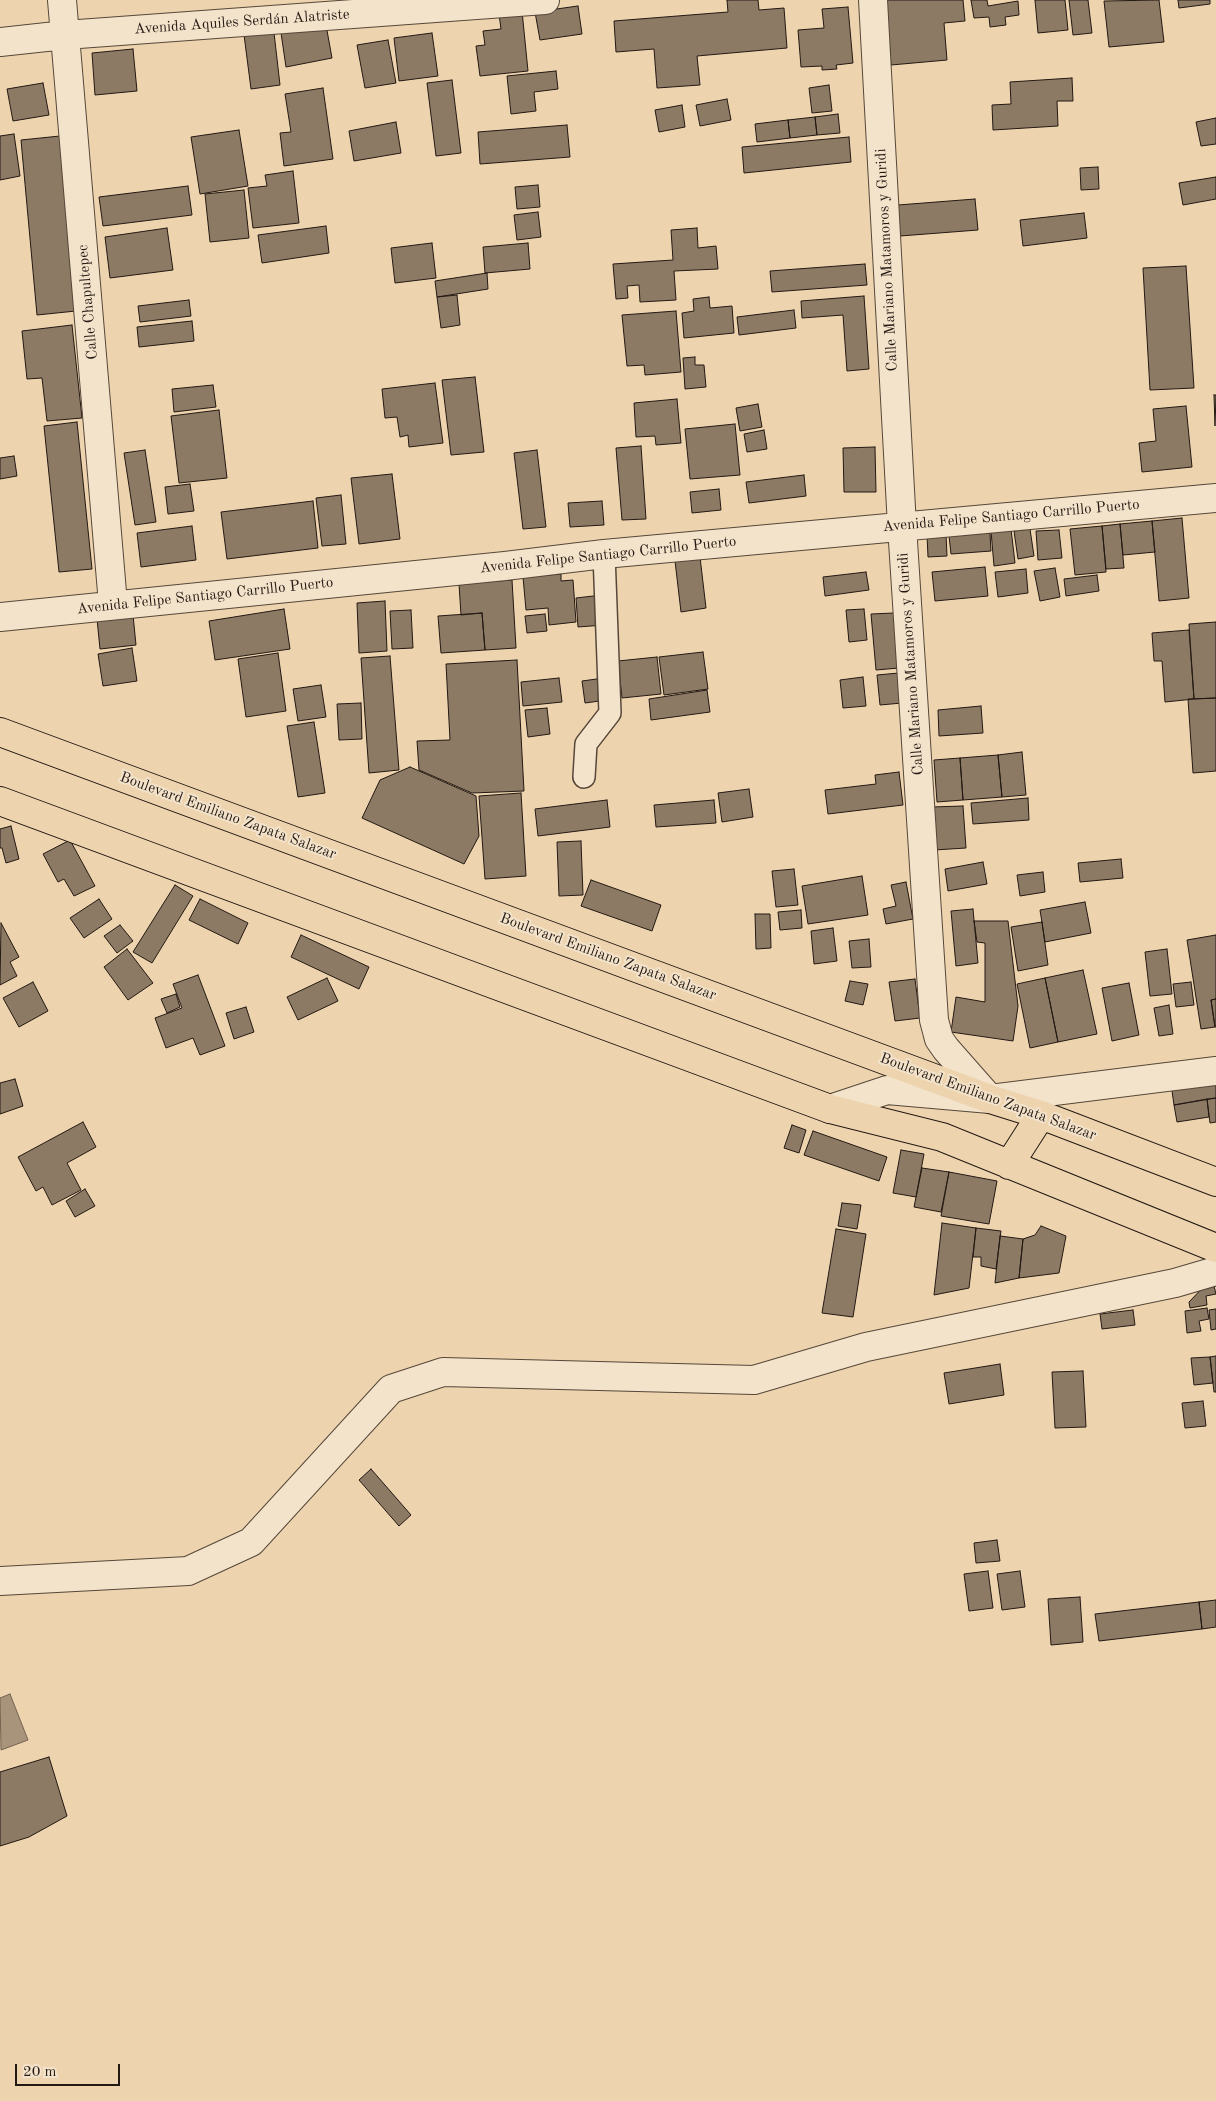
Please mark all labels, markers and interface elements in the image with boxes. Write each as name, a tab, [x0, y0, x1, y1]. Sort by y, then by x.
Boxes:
street label: Avenida Aquiles Serdán Alatriste	[134, 5, 350, 39]
street label: Calle Mariano Matamoros y Guridi	[872, 148, 902, 372]
street label: Calle Chapultepec	[74, 244, 102, 360]
street label: Avenida Felipe Santiago Carrillo Puerto	[882, 496, 1140, 536]
street label: Avenida Felipe Santiago Carrillo Puerto	[479, 533, 737, 577]
street label: Calle Mariano Matamoros y Guridi	[894, 552, 928, 776]
street label: Avenida Felipe Santiago Carrillo Puerto	[76, 574, 334, 618]
street label: Boulevard Emiliano Zapata Salazar	[117, 768, 339, 864]
street label: Boulevard Emiliano Zapata Salazar	[497, 909, 719, 1005]
street label: Boulevard Emiliano Zapata Salazar	[877, 1049, 1099, 1145]
scale bar	[18, 2054, 122, 2086]
text: 20 m	[23, 2065, 57, 2080]

